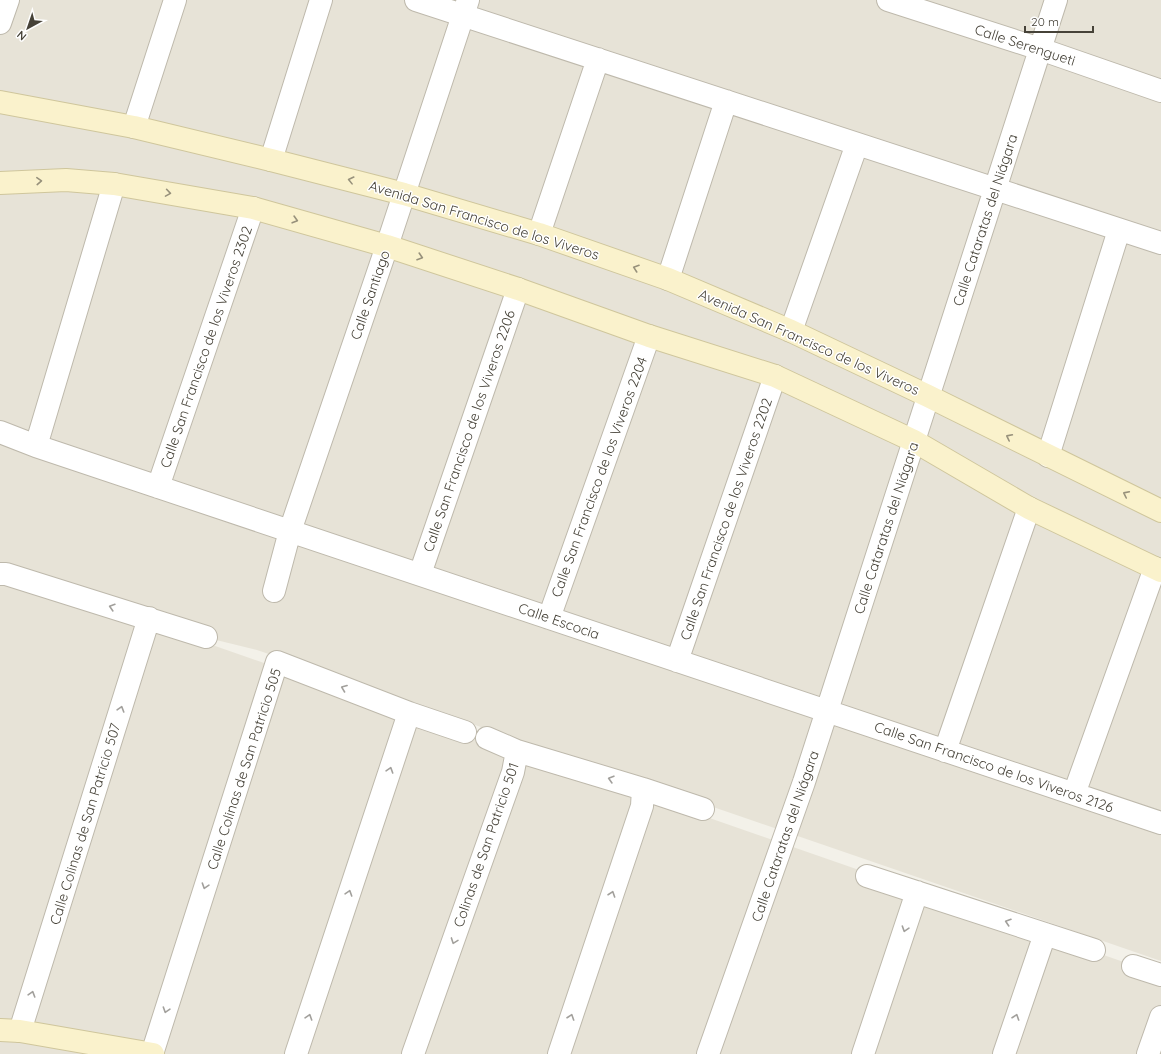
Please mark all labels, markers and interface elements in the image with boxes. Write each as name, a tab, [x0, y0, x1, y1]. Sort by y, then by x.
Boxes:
north arrow	[8, 8, 48, 48]
scale bar	[1025, 8, 1093, 34]
text: 20 m	[1031, 14, 1059, 29]
street label: Calle Serengueti	[972, 20, 1078, 70]
text: N	[14, 28, 29, 44]
street label: Calle Cataratas del Niágara	[949, 132, 1021, 308]
one-way arrow	[348, 176, 355, 185]
street label: Avenida San Francisco de los Viveros	[367, 176, 601, 264]
one-way arrow	[36, 177, 42, 185]
one-way arrow	[165, 189, 171, 197]
one-way arrow	[291, 215, 298, 224]
street label: Calle San Francisco de los Viveros 2302	[156, 223, 256, 470]
street label: Calle Santiago	[346, 248, 394, 342]
one-way arrow	[416, 252, 423, 261]
one-way arrow	[632, 264, 639, 273]
street label: Avenida San Francisco de los Viveros	[696, 285, 922, 399]
street label: Calle San Francisco de los Viveros 2206	[419, 307, 519, 554]
street label: Calle San Francisco de los Viveros 2204	[547, 354, 651, 600]
street label: Calle San Francisco de los Viveros 2202	[676, 395, 776, 643]
one-way arrow	[1006, 434, 1014, 441]
street label: Calle Cataratas del Niágara	[850, 440, 922, 616]
one-way arrow	[1123, 491, 1130, 499]
street label: Calle Escocia	[516, 599, 602, 643]
one-way arrow	[109, 603, 116, 612]
street label: Calle Colinas de San Patricio 505	[203, 666, 285, 872]
one-way arrow	[341, 684, 348, 692]
one-way arrow	[116, 706, 125, 713]
street label: Calle San Francisco de los Viveros 2126	[872, 718, 1116, 817]
street label: Calle Colinas de San Patricio 507	[46, 721, 124, 927]
street label: Calle Cataratas del Niágara	[747, 748, 823, 924]
street label: Colinas de San Patricio 501	[449, 760, 523, 930]
one-way arrow	[385, 767, 393, 774]
one-way arrow	[608, 775, 615, 784]
one-way arrow	[201, 883, 210, 890]
one-way arrow	[344, 890, 353, 897]
one-way arrow	[608, 890, 616, 897]
one-way arrow	[1004, 918, 1011, 927]
one-way arrow	[901, 926, 909, 933]
one-way arrow	[450, 937, 458, 944]
one-way arrow	[27, 990, 36, 997]
one-way arrow	[162, 1006, 170, 1013]
one-way arrow	[304, 1014, 312, 1021]
one-way arrow	[566, 1014, 575, 1021]
one-way arrow	[1012, 1014, 1020, 1021]

